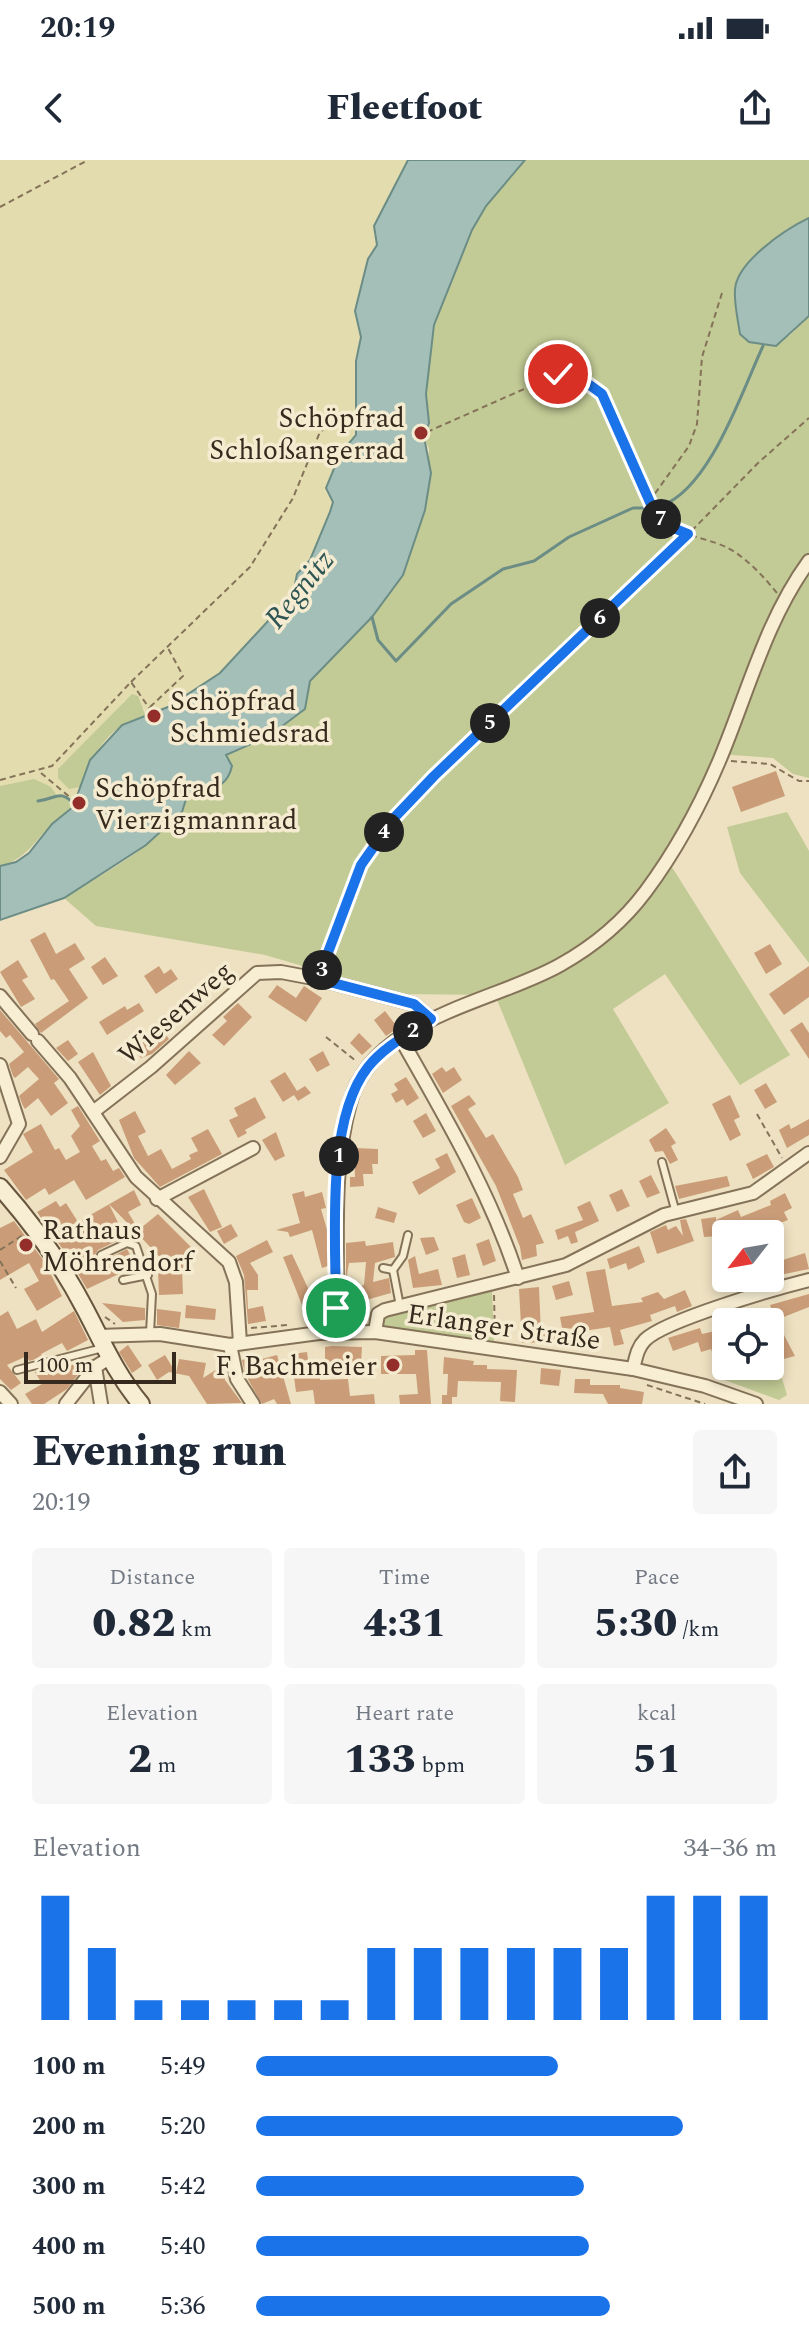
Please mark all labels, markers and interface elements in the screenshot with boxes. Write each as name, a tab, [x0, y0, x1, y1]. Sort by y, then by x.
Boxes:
text: 20:19	[40, 5, 115, 51]
text: Fleetfoot	[327, 81, 482, 136]
icon: back	[32, 86, 76, 130]
icon: share	[733, 86, 777, 130]
pin	[524, 340, 592, 408]
icon: check	[536, 352, 580, 396]
place label: Schöpfrad Schloßangerrad	[209, 397, 405, 472]
marker: Schöpfrad Schloßangerrad	[412, 424, 430, 442]
pin: 7	[641, 499, 681, 539]
text: 7	[655, 502, 667, 535]
water label: Regnitz	[253, 540, 346, 639]
pin: 6	[580, 598, 620, 638]
text: 6	[594, 601, 606, 634]
place label: Schöpfrad Schmiedsrad	[170, 680, 330, 755]
pin: 5	[470, 703, 510, 743]
text: 5	[484, 706, 496, 739]
marker: Schöpfrad Schmiedsrad	[145, 707, 163, 725]
place label: Schöpfrad Vierzigmannrad	[95, 767, 297, 842]
marker: Schöpfrad Vierzigmannrad	[70, 794, 88, 812]
pin: 4	[364, 812, 404, 852]
text: 4	[378, 815, 390, 848]
pin: 3	[302, 950, 342, 990]
street label: Wiesenweg	[109, 951, 243, 1076]
text: 3	[316, 953, 328, 986]
pin: 2	[393, 1011, 433, 1051]
text: 2	[407, 1014, 419, 1047]
pin: 1	[319, 1136, 359, 1176]
text: 1	[333, 1139, 345, 1172]
place label: Rathaus Möhrendorf	[42, 1209, 195, 1284]
north arrow	[712, 1220, 784, 1292]
map controls	[712, 1220, 784, 1380]
marker: Rathaus Möhrendorf	[17, 1236, 35, 1254]
pin	[302, 1274, 370, 1342]
icon: arrive	[314, 1286, 358, 1330]
street label: Erlanger Straße	[404, 1293, 603, 1362]
button: locate	[712, 1308, 784, 1380]
place label: F. Bachmeier	[215, 1345, 377, 1388]
scale bar	[24, 1348, 176, 1384]
text: 100 m	[36, 1349, 93, 1382]
marker: F. Bachmeier	[384, 1356, 402, 1374]
text: Evening run	[32, 1418, 287, 1485]
button: share	[693, 1430, 777, 1514]
text: 20:19	[32, 1482, 91, 1522]
text: Distance	[109, 1561, 195, 1594]
text: Time	[379, 1561, 430, 1594]
text: Pace	[634, 1561, 680, 1594]
text: 0.82	[92, 1594, 175, 1655]
text: 4:31	[363, 1594, 446, 1655]
text: 5:30	[594, 1594, 677, 1655]
text: km	[175, 1613, 212, 1646]
text: /km	[677, 1613, 720, 1646]
text: Elevation	[106, 1697, 198, 1730]
text: Heart rate	[355, 1697, 454, 1730]
text: kcal	[637, 1697, 677, 1730]
text: 2	[128, 1730, 152, 1791]
text: 133	[344, 1730, 416, 1791]
text: 51	[633, 1730, 681, 1791]
text: m	[152, 1749, 176, 1782]
text: bpm	[416, 1749, 465, 1782]
text: Elevation	[32, 1828, 141, 1868]
text: 34–36 m	[683, 1828, 777, 1868]
text: 100 m	[32, 2046, 106, 2086]
text: 5:49	[160, 2046, 206, 2086]
text: 200 m	[32, 2106, 106, 2146]
text: 5:20	[160, 2106, 206, 2146]
text: 300 m	[32, 2166, 106, 2206]
text: 5:42	[160, 2166, 206, 2206]
text: 400 m	[32, 2226, 106, 2266]
text: 5:40	[160, 2226, 206, 2266]
text: 500 m	[32, 2286, 106, 2326]
text: 5:36	[160, 2286, 206, 2326]

